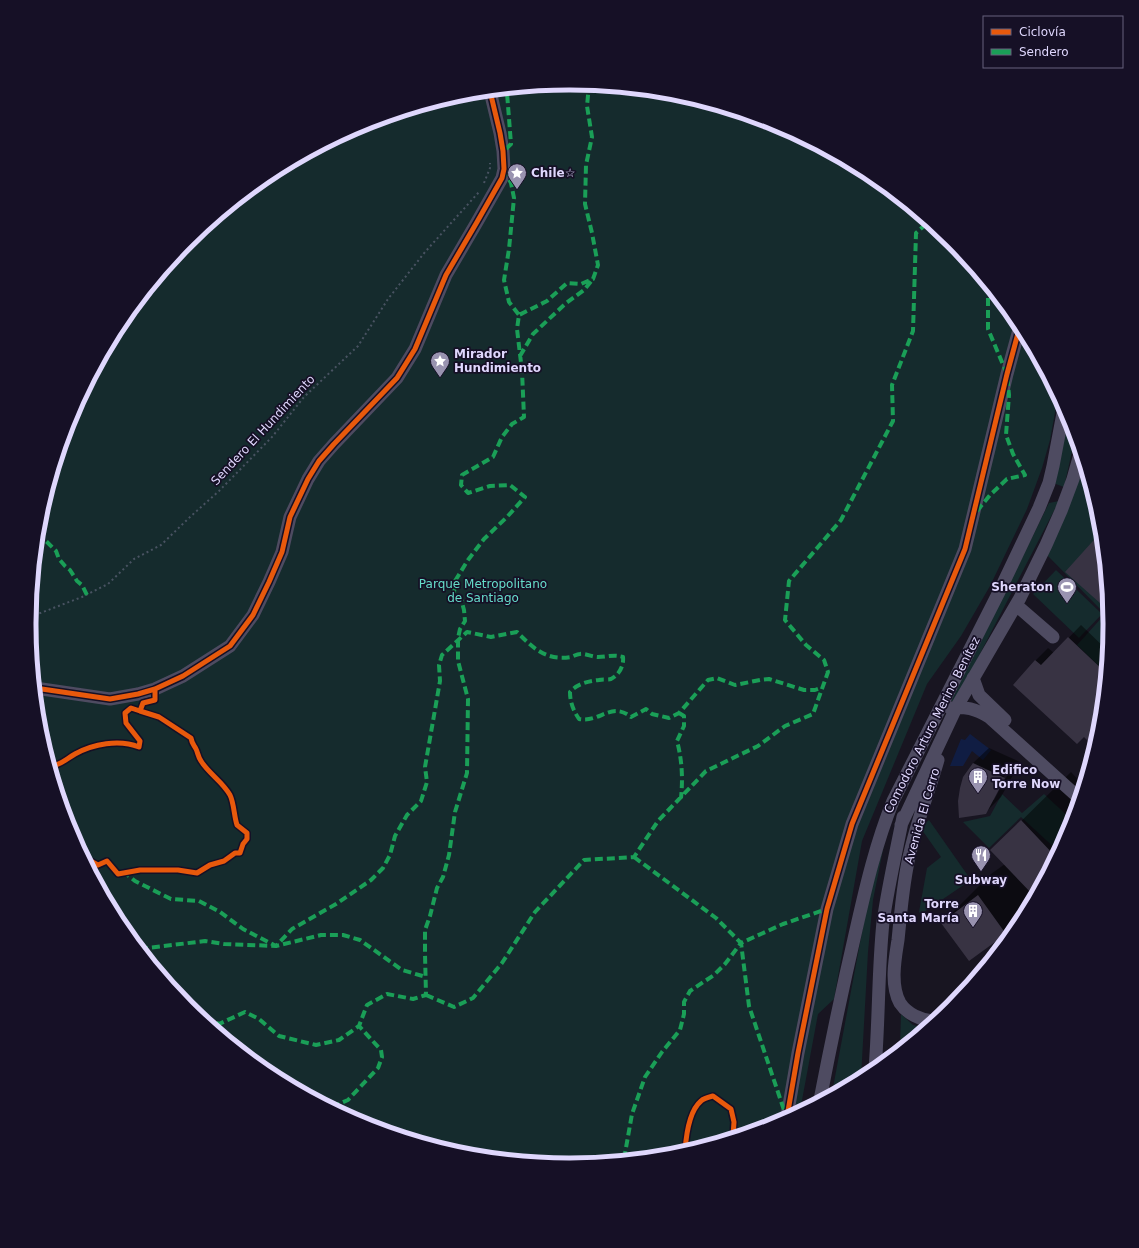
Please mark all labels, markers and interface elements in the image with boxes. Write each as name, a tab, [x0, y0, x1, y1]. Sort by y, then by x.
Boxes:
legend	[983, 16, 1123, 68]
text: Ciclovía	[1019, 25, 1066, 39]
text: Sendero	[1019, 45, 1069, 59]
place icon: Chile☆	[506, 162, 528, 190]
place label: Chile☆	[531, 166, 575, 180]
place label: Mirador Hundimiento	[454, 347, 541, 375]
place icon: Mirador Hundimiento	[429, 350, 451, 378]
street label: Sendero El Hundimiento	[208, 372, 318, 488]
sports icon: Sheraton	[1056, 576, 1078, 604]
park label: Parque Metropolitano de Santiago	[419, 577, 547, 605]
place label: Sheraton	[991, 580, 1053, 594]
street label: Comodoro Arturo Merino Benítez	[881, 634, 983, 816]
place label: Edifico Torre Now	[992, 763, 1060, 791]
building icon: Edifico Torre Now	[967, 766, 989, 794]
street label: Avenida El Cerro	[902, 767, 942, 865]
restaurant icon: Subway	[970, 844, 992, 872]
place label: Subway	[955, 873, 1007, 887]
place label: Torre Santa María	[878, 897, 959, 925]
building icon: Torre Santa María	[962, 900, 984, 928]

